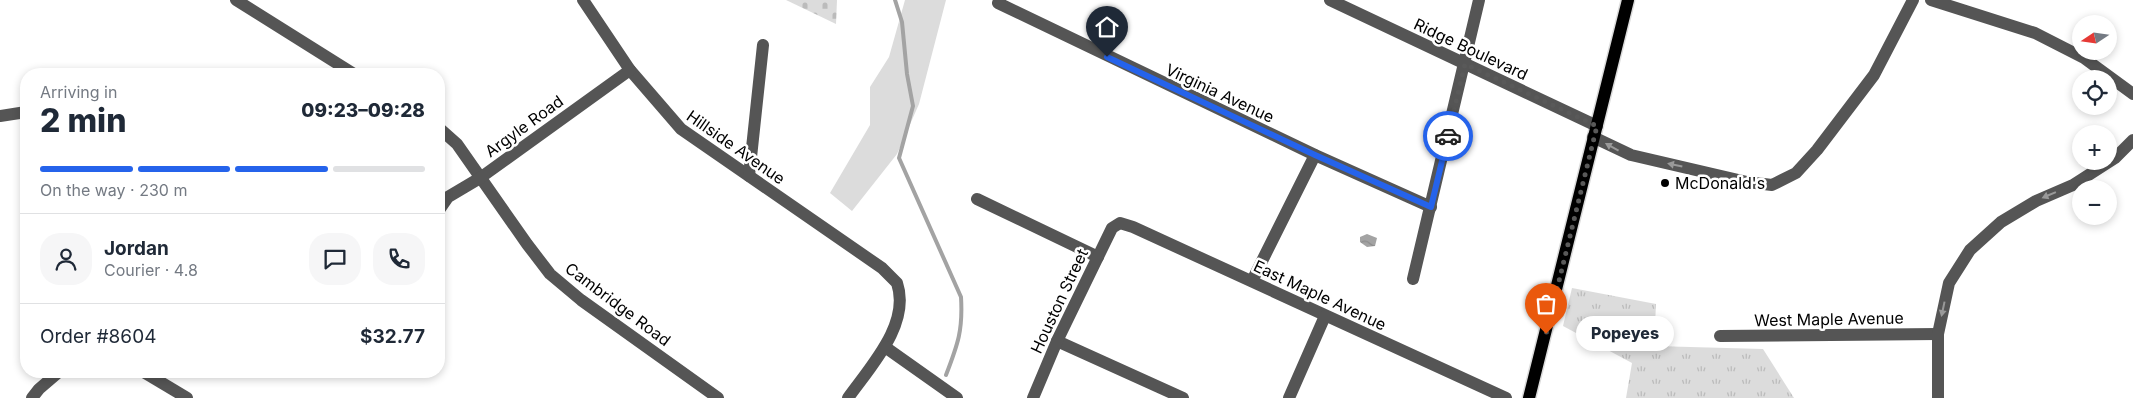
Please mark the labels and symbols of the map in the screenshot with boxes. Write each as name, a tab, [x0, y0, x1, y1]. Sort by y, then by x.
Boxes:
pin	[1086, 6, 1128, 57]
street label: Ridge Boulevard	[1411, 14, 1531, 84]
north arrow	[2072, 15, 2118, 60]
street label: Virginia Avenue	[1163, 59, 1277, 127]
street label: Argyle Road	[481, 91, 567, 161]
street label: Hillside Avenue	[683, 106, 789, 188]
courier	[1423, 111, 1473, 161]
one-way arrow	[1604, 143, 1619, 151]
one-way arrow	[1667, 161, 1683, 169]
place label: McDonald's	[1675, 173, 1765, 193]
marker: McDonald's	[1659, 177, 1671, 189]
one-way arrow	[2042, 192, 2056, 200]
street label: Houston Street	[1026, 245, 1092, 357]
street label: East Maple Avenue	[1251, 256, 1389, 334]
street label: Cambridge Road	[561, 258, 675, 350]
pin	[1525, 283, 1567, 334]
one-way arrow	[1939, 301, 1947, 316]
street label: West Maple Avenue	[1754, 308, 1904, 330]
callout: Popeyes	[1576, 316, 1674, 352]

